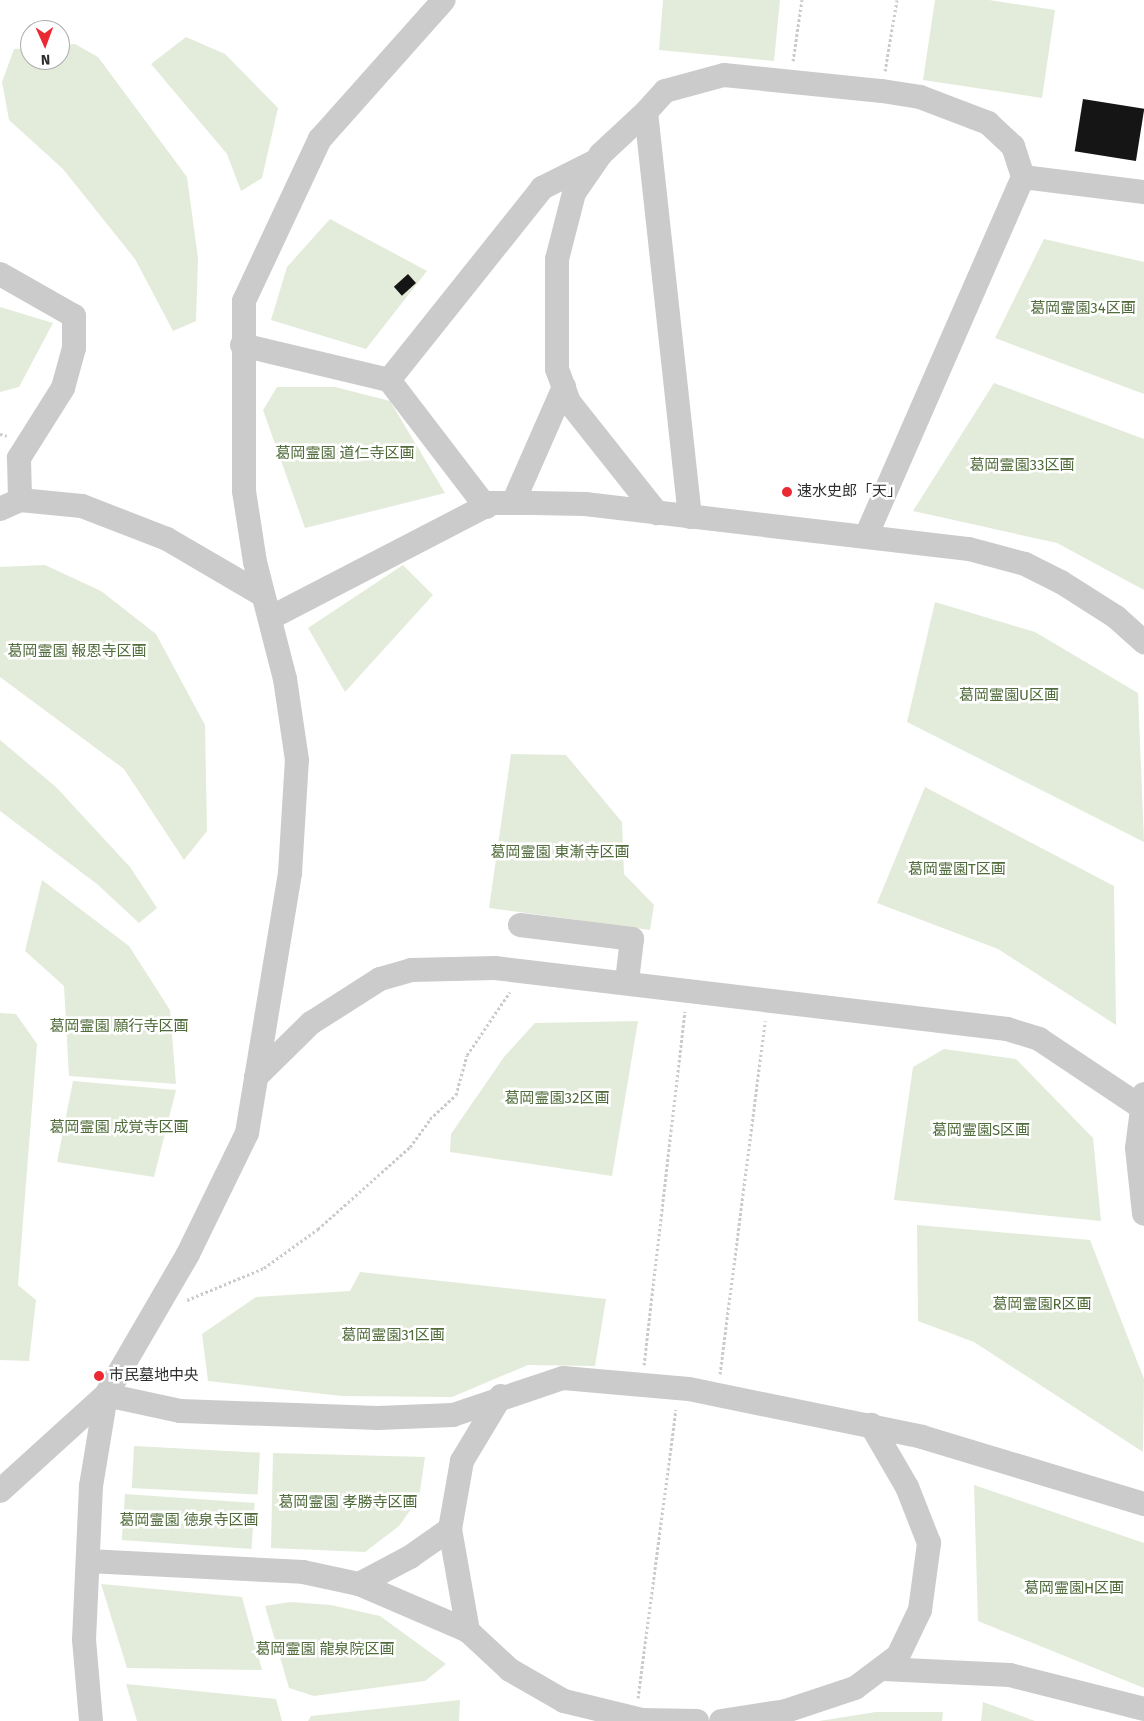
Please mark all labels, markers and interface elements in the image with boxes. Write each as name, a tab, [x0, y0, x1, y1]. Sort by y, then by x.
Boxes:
north arrow	[20, 20, 70, 70]
text: N	[41, 51, 50, 68]
park label: 葛岡霊園34区画	[1030, 300, 1136, 318]
park label: 葛岡霊園 道仁寺区画	[276, 445, 414, 463]
park label: 葛岡霊園33区画	[970, 457, 1074, 475]
place label: 速水史郎「天」	[797, 483, 902, 501]
marker: 速水史郎「天」	[781, 486, 793, 498]
park label: 葛岡霊園 報恩寺区画	[8, 643, 146, 661]
park label: 葛岡霊園U区画	[959, 687, 1059, 705]
park label: 葛岡霊園 東漸寺区画	[491, 844, 629, 862]
park label: 葛岡霊園T区画	[908, 861, 1006, 879]
park label: 葛岡霊園 願行寺区画	[50, 1018, 188, 1036]
park label: 葛岡霊園32区画	[505, 1090, 609, 1108]
park label: 葛岡霊園 成覚寺区画	[50, 1119, 188, 1137]
park label: 葛岡霊園S区画	[932, 1122, 1030, 1140]
park label: 葛岡霊園R区画	[992, 1296, 1092, 1314]
park label: 葛岡霊園31区画	[341, 1327, 445, 1345]
place label: 市民墓地中央	[109, 1367, 199, 1385]
marker: 市民墓地中央	[93, 1370, 105, 1382]
park label: 葛岡霊園 孝勝寺区画	[279, 1494, 417, 1512]
park label: 葛岡霊園 徳泉寺区画	[120, 1512, 258, 1530]
park label: 葛岡霊園H区画	[1024, 1580, 1124, 1598]
park label: 葛岡霊園 龍泉院区画	[256, 1641, 394, 1659]

